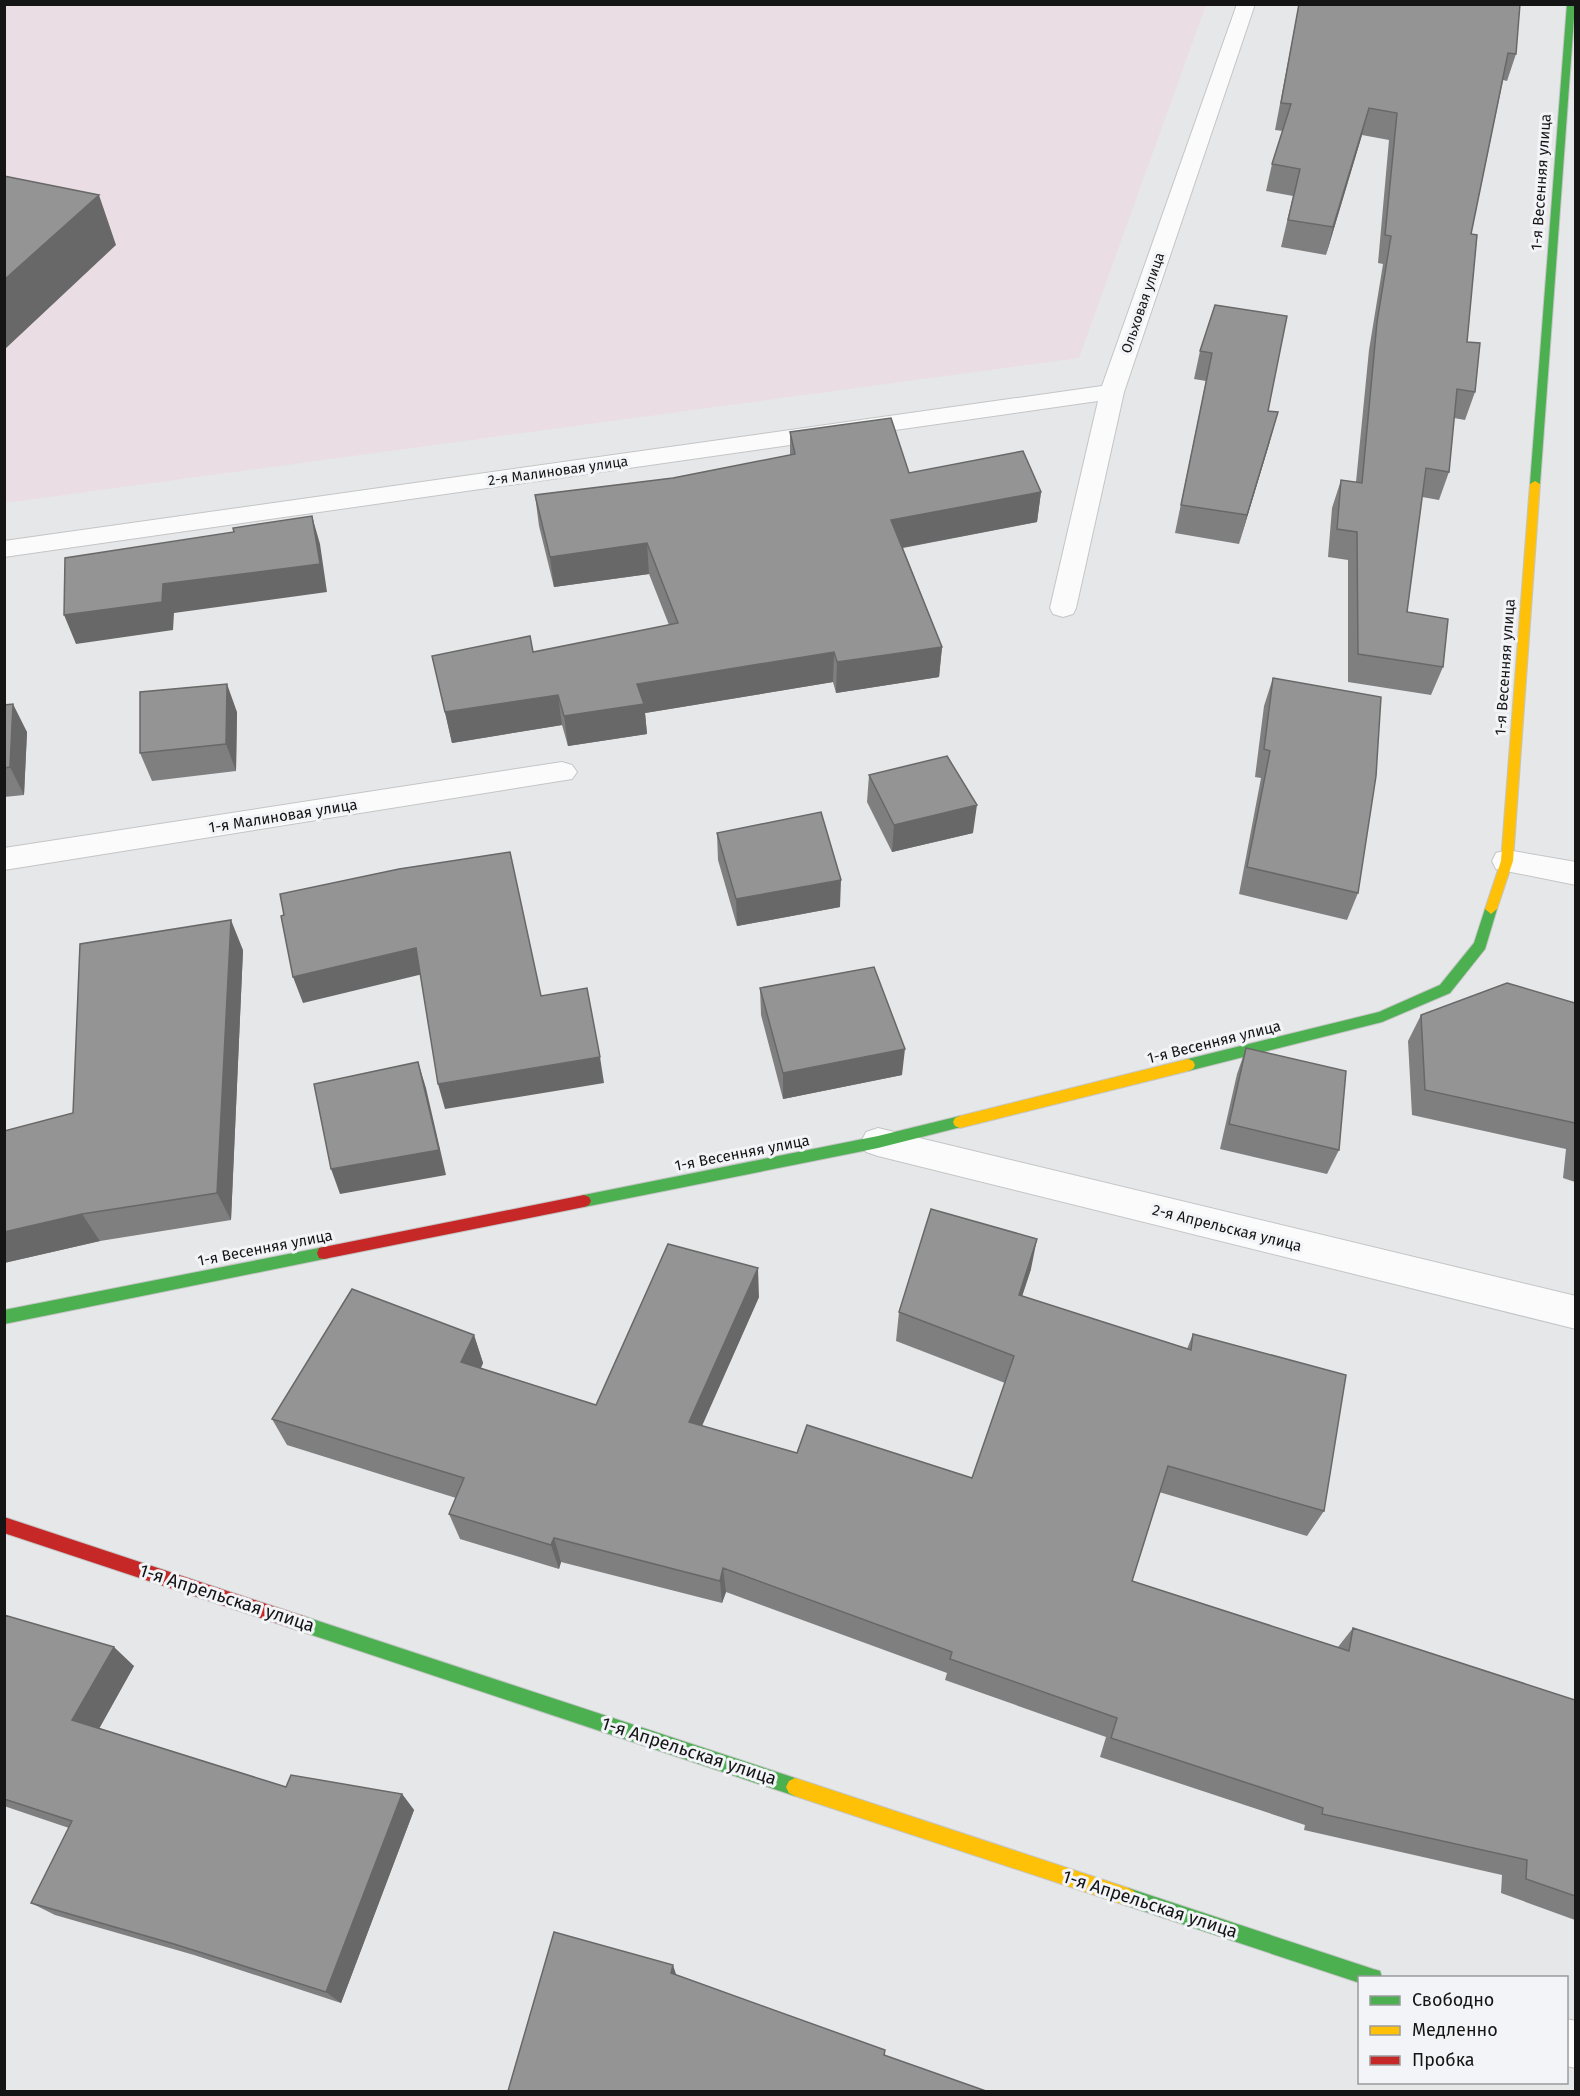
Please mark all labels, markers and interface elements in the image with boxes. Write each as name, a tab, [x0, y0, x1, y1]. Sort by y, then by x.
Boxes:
street label: 1-я Весенняя улица	[1527, 113, 1555, 251]
street label: Ольховая улица	[1118, 250, 1168, 356]
street label: 2-я Малиновая улица	[487, 453, 629, 489]
street label: 1-я Весенняя улица	[1491, 598, 1519, 736]
street label: 1-я Малиновая улица	[207, 795, 359, 837]
street label: 1-я Весенняя улица	[1145, 1017, 1283, 1067]
street label: 1-я Весенняя улица	[673, 1131, 811, 1175]
street label: 2-я Апрельская улица	[1151, 1201, 1303, 1255]
street label: 1-я Весенняя улица	[196, 1226, 334, 1270]
street label: 1-я Апрельская улица	[137, 1559, 317, 1637]
street label: 1-я Апрельская улица	[599, 1712, 779, 1790]
street label: 1-я Апрельская улица	[1060, 1865, 1240, 1943]
legend	[1358, 1976, 1568, 2084]
text: Свободно	[1412, 1989, 1494, 2011]
text: Медленно	[1412, 2019, 1498, 2041]
text: Пробка	[1412, 2049, 1475, 2071]

